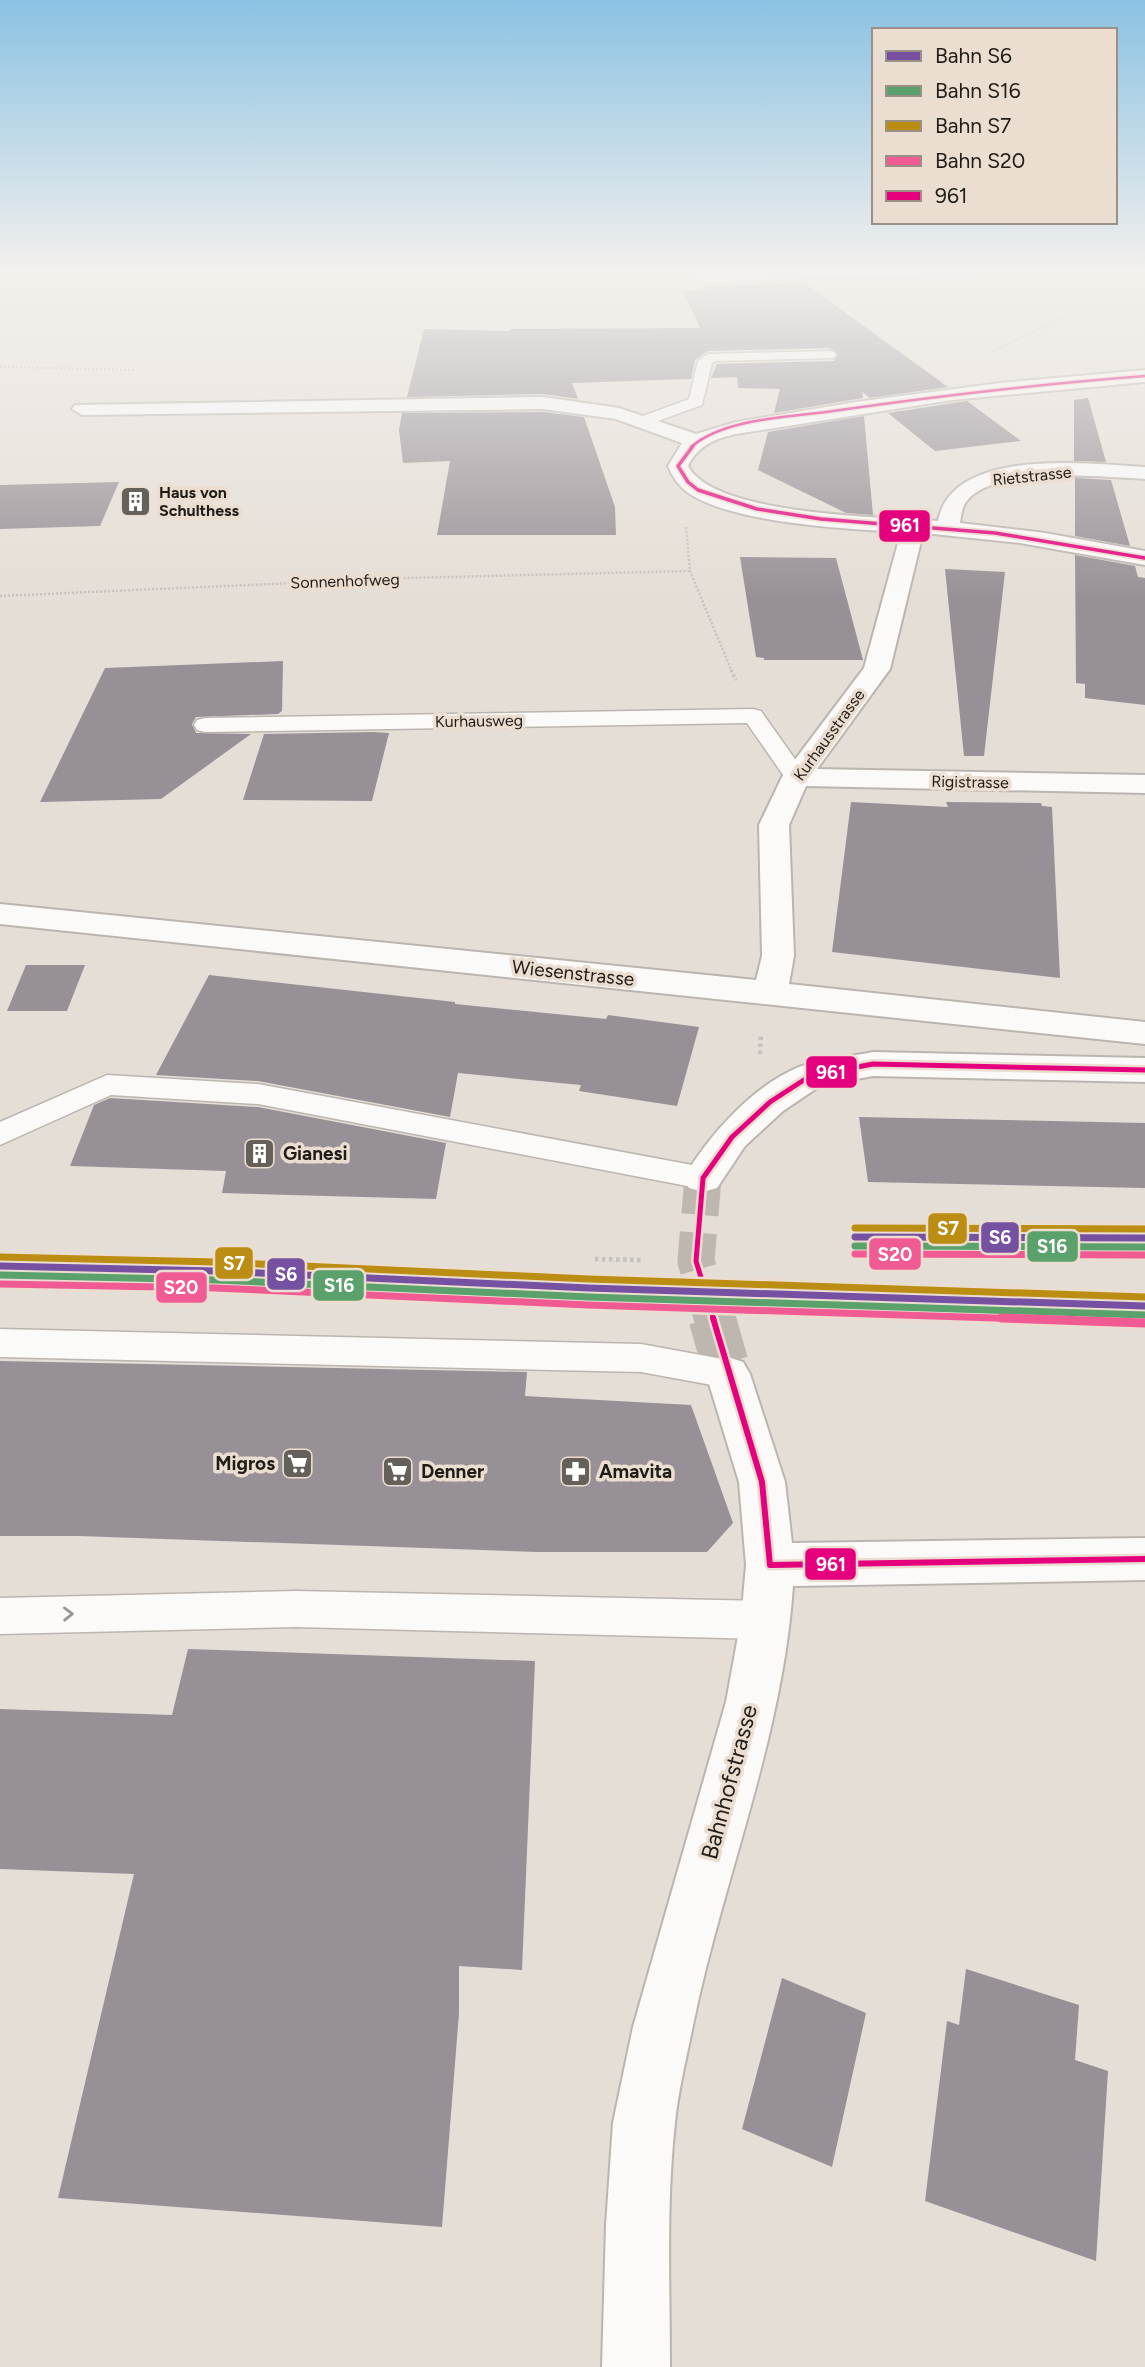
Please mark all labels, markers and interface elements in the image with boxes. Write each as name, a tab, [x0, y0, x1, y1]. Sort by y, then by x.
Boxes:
legend	[872, 28, 1117, 224]
text: Bahn S6	[935, 43, 1012, 68]
text: Bahn S16	[935, 78, 1021, 103]
text: Bahn S7	[935, 113, 1011, 138]
text: Bahn S20	[935, 148, 1025, 173]
text: 961	[935, 183, 967, 208]
street label: Rietstrasse	[992, 462, 1073, 490]
place label: Haus von Schulthess	[159, 483, 239, 520]
building icon: Haus von Schulthess	[119, 484, 153, 518]
line badge: 961	[878, 509, 931, 543]
text: 961	[890, 514, 920, 537]
street label: Sonnenhofweg	[290, 570, 400, 592]
street label: Kurhausstrasse	[790, 685, 869, 784]
street label: Kurhausweg	[435, 711, 523, 731]
street label: Rigistrasse	[931, 772, 1009, 792]
street label: Wiesenstrasse	[511, 955, 635, 991]
line badge: 961	[805, 1055, 858, 1089]
text: 961	[816, 1061, 846, 1084]
building icon: Gianesi	[243, 1136, 277, 1170]
place label: Gianesi	[283, 1142, 347, 1165]
line badge: S7	[927, 1212, 968, 1245]
text: S7	[937, 1217, 959, 1240]
line badge: S6	[980, 1221, 1020, 1254]
text: S6	[989, 1226, 1011, 1249]
line badge: S16	[1026, 1230, 1079, 1263]
text: S16	[1037, 1235, 1067, 1258]
line badge: S20	[868, 1237, 922, 1271]
text: S20	[878, 1243, 912, 1266]
line badge: S7	[214, 1246, 254, 1280]
text: S7	[223, 1252, 245, 1275]
line badge: S6	[266, 1257, 306, 1291]
text: S6	[275, 1263, 297, 1286]
line badge: S16	[312, 1269, 365, 1302]
line badge: S20	[155, 1271, 208, 1304]
text: S16	[324, 1274, 354, 1297]
text: S20	[164, 1276, 198, 1299]
supermarket icon: Migros	[281, 1446, 315, 1480]
place label: Migros	[215, 1452, 275, 1475]
supermarket icon: Denner	[381, 1454, 415, 1488]
pharmacy icon: Amavita	[559, 1454, 593, 1488]
place label: Denner	[421, 1460, 484, 1483]
place label: Amavita	[599, 1460, 672, 1483]
line badge: 961	[804, 1547, 857, 1581]
text: 961	[816, 1553, 846, 1576]
one-way arrow	[63, 1606, 74, 1622]
street label: Bahnhofstrasse	[695, 1702, 763, 1862]

